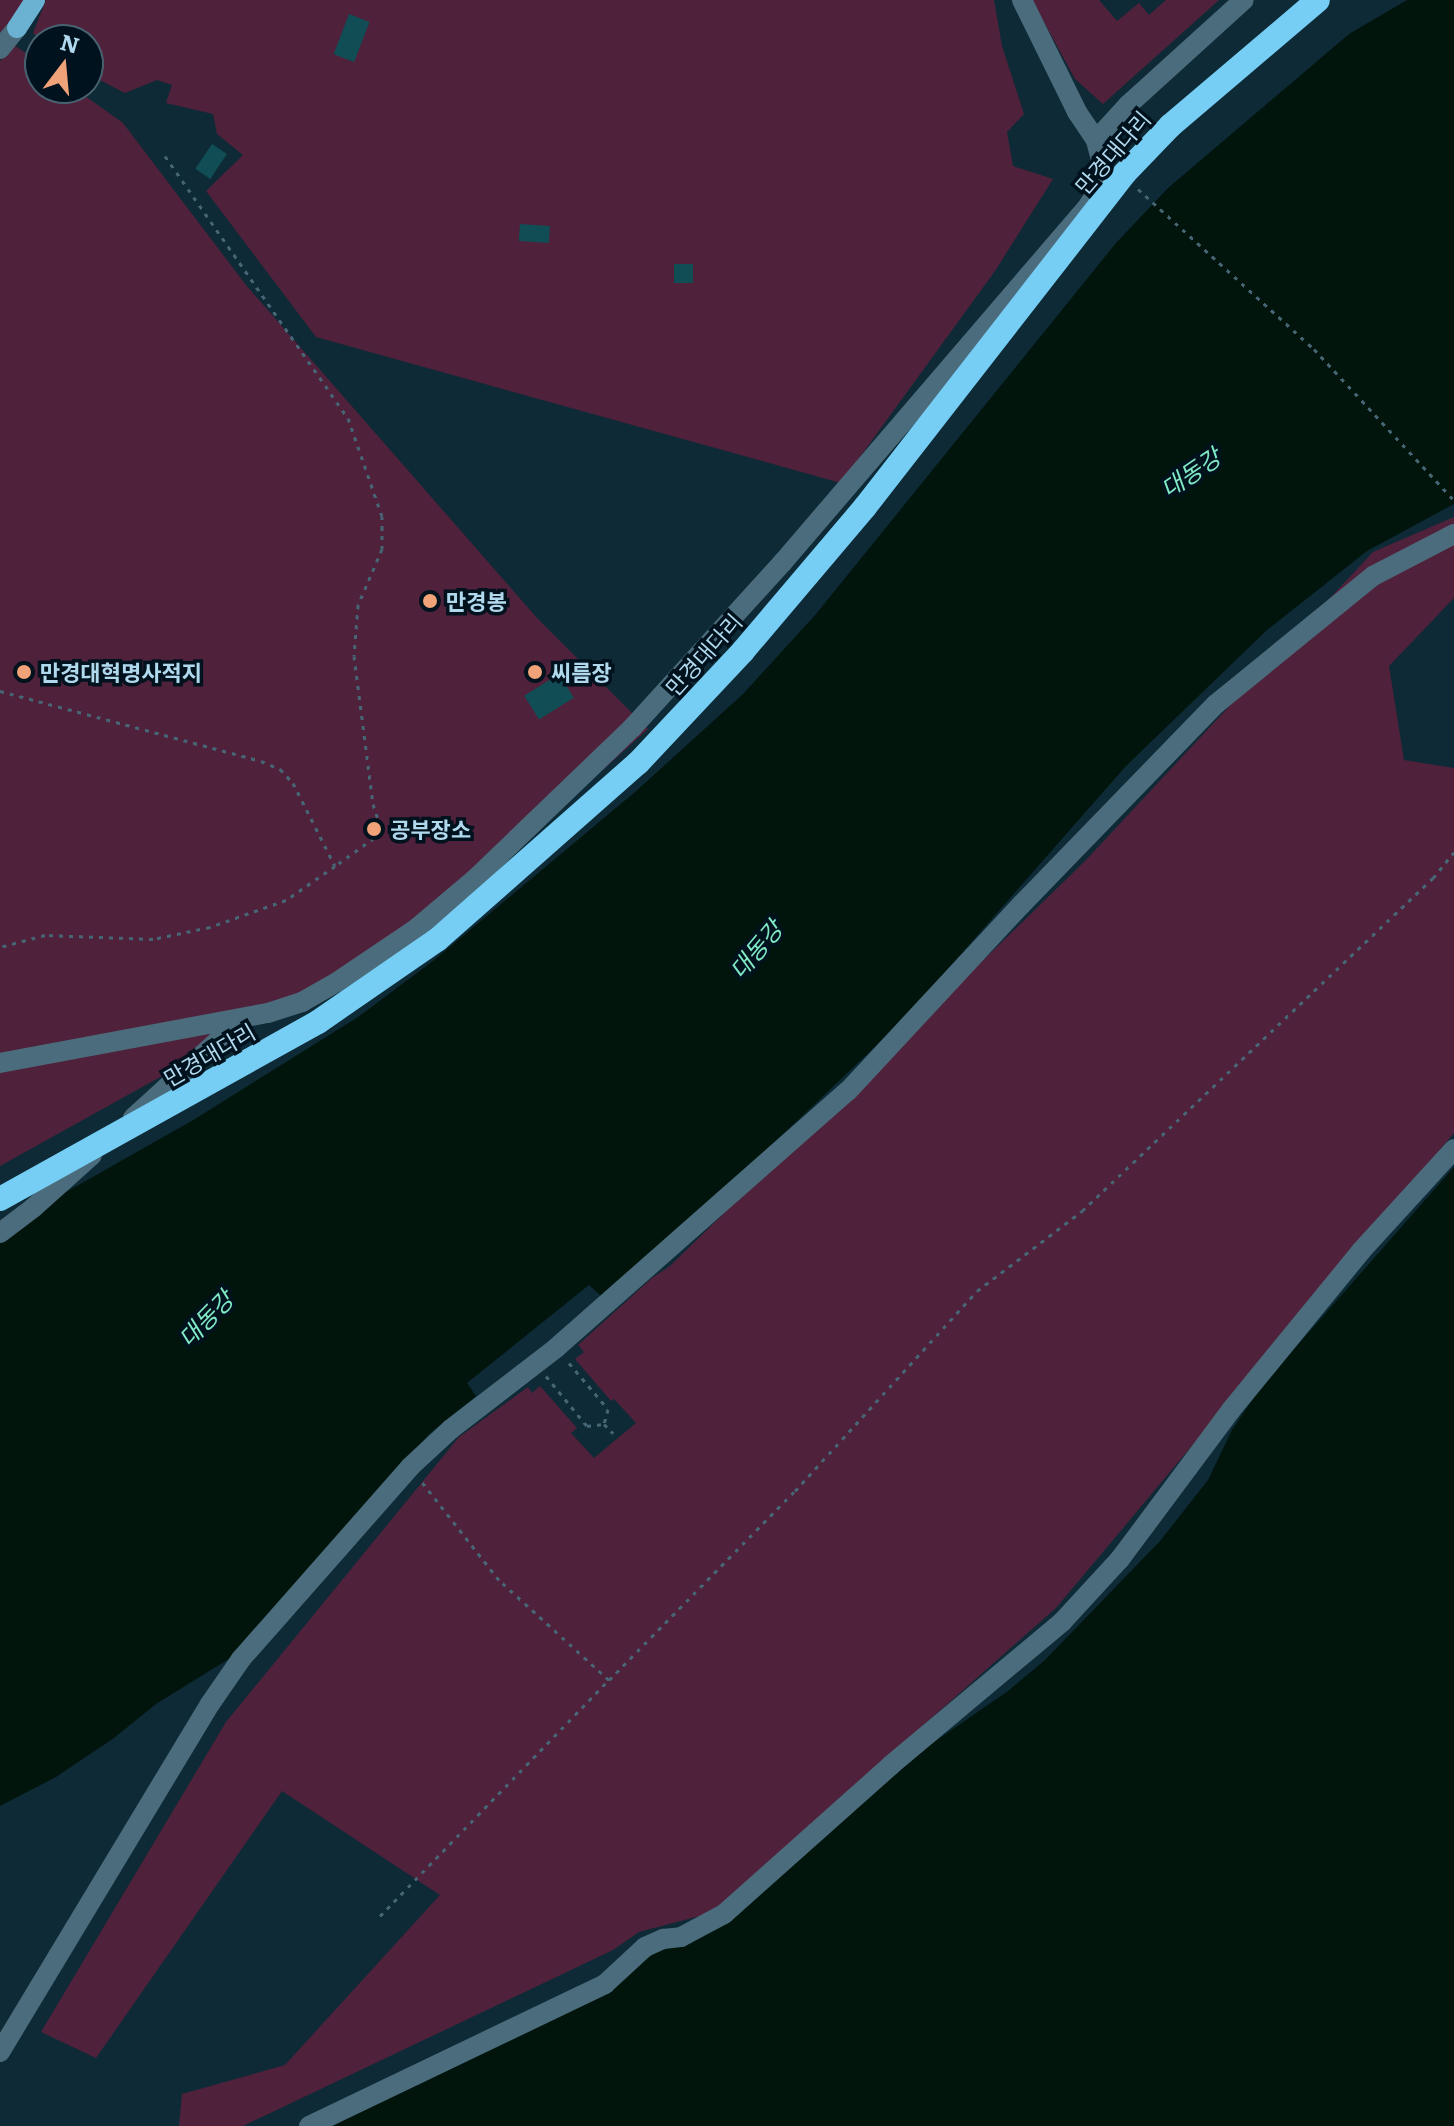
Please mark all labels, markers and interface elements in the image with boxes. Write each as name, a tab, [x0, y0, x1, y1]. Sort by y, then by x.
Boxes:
north arrow	[24, 24, 104, 104]
text: N	[57, 24, 84, 61]
street label: 만경대다리	[1069, 105, 1155, 199]
water label: 대동강	[1154, 442, 1226, 502]
place label: 만경봉	[446, 588, 507, 614]
marker: 만경봉	[421, 592, 439, 610]
street label: 만경대다리	[659, 608, 747, 700]
place label: 만경대혁명사적지	[40, 659, 202, 685]
place label: 씨름장	[551, 659, 612, 685]
marker: 만경대혁명사적지	[15, 663, 33, 681]
marker: 씨름장	[526, 663, 544, 681]
place label: 공부장소	[390, 816, 471, 842]
marker: 공부장소	[365, 820, 383, 838]
water label: 대동강	[723, 914, 787, 984]
street label: 만경대다리	[159, 1017, 259, 1091]
water label: 대동강	[172, 1284, 238, 1352]

